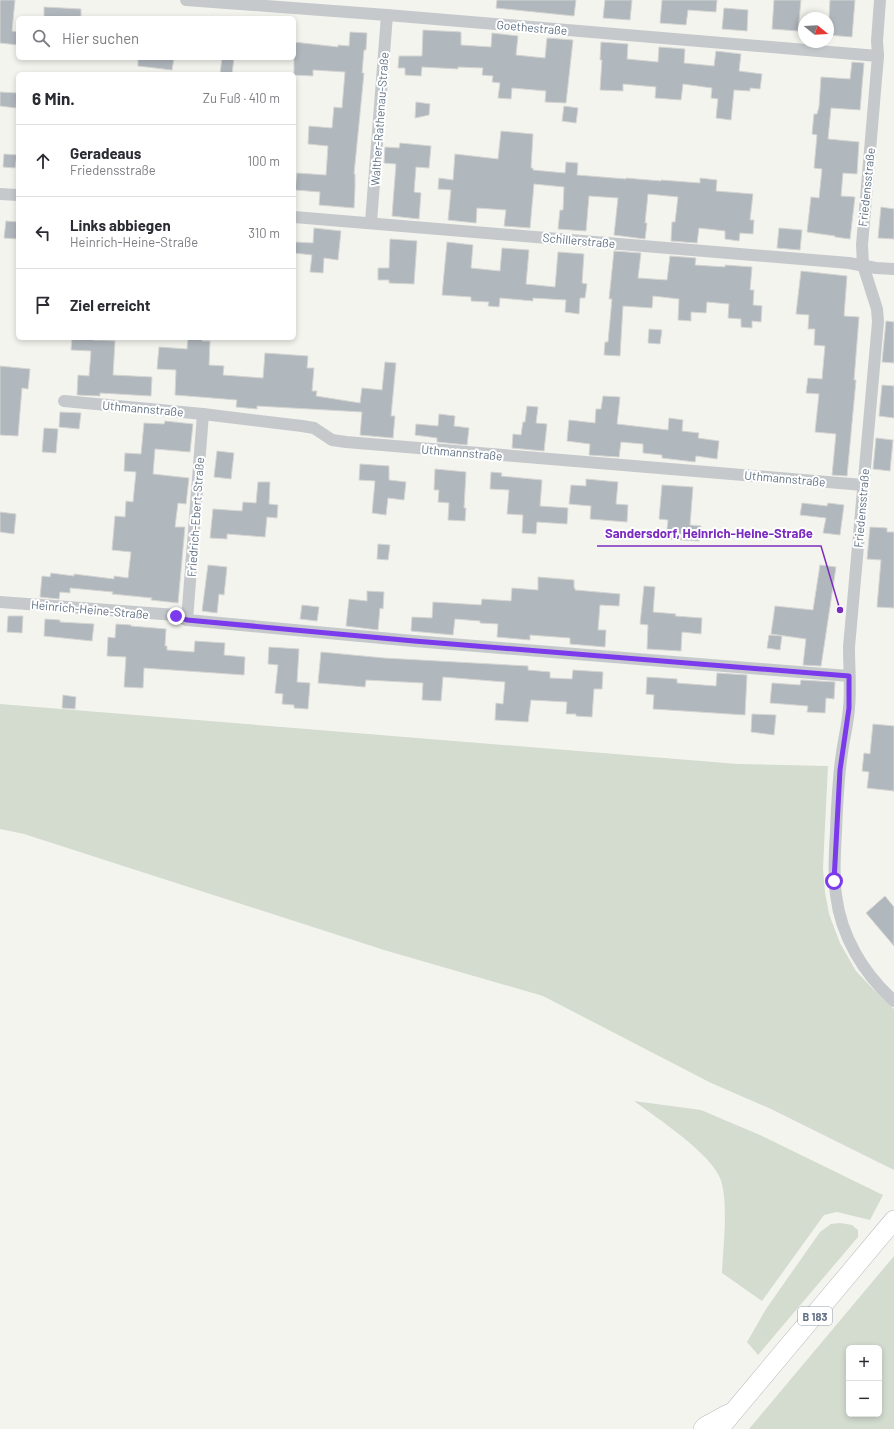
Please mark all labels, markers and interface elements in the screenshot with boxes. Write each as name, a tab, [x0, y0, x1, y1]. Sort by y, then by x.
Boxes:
north arrow	[798, 12, 834, 48]
search box	[16, 16, 296, 60]
street label: Goethestraße	[496, 17, 568, 37]
icon: search	[30, 27, 52, 49]
text: Hier suchen	[62, 29, 139, 47]
street label: Walther-Rathenau-Straße	[367, 52, 391, 186]
text: 6 Min.	[32, 88, 75, 108]
text: Zu Fuß · 410 m	[203, 90, 280, 106]
text: Geradeaus	[70, 144, 141, 162]
street label: Friedensstraße	[855, 147, 877, 227]
icon: ahead	[32, 150, 54, 172]
text: 100 m	[247, 153, 280, 169]
text: Friedensstraße	[70, 162, 156, 178]
text: Links abbiegen	[70, 216, 171, 234]
icon: left	[32, 222, 54, 244]
text: 310 m	[248, 225, 280, 241]
street label: Schillerstraße	[542, 230, 616, 250]
text: Heinrich-Heine-Straße	[70, 234, 198, 250]
icon: arrive	[32, 294, 54, 316]
text: Ziel erreicht	[70, 296, 151, 314]
street label: Uthmannstraße	[102, 397, 184, 419]
street label: Uthmannstraße	[421, 441, 503, 463]
street label: Friedrich-Ebert-Straße	[184, 456, 206, 578]
street label: Uthmannstraße	[744, 467, 826, 489]
street label: Friedensstraße	[851, 468, 871, 548]
callout: Sandersdorf, Heinrich-Heine-Straße	[597, 521, 821, 546]
text: Sandersdorf, Heinrich-Heine-Straße	[605, 525, 813, 541]
street label: Heinrich-Heine-Straße	[30, 597, 150, 621]
route end	[167, 607, 185, 625]
route start	[825, 872, 843, 890]
road number: B 183	[798, 1307, 832, 1325]
map controls	[846, 1345, 882, 1417]
button: +	[846, 1345, 882, 1381]
button: −	[846, 1381, 882, 1417]

